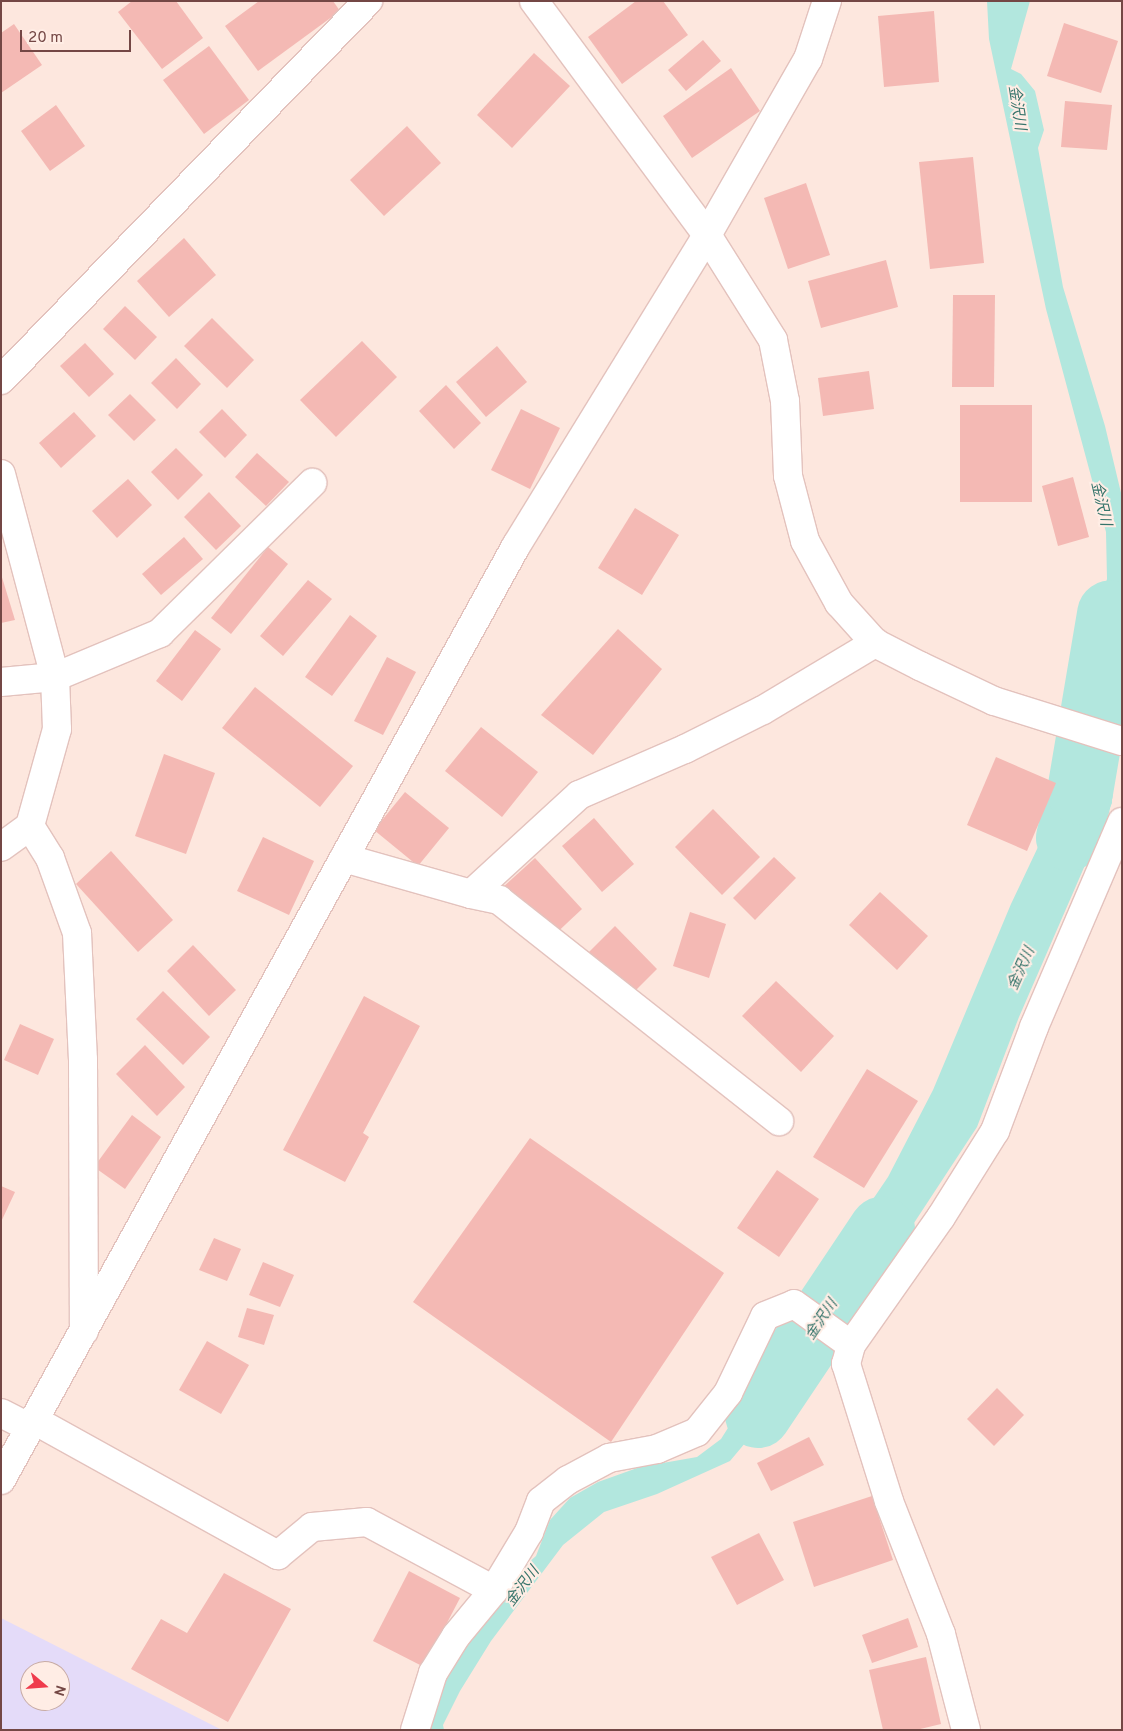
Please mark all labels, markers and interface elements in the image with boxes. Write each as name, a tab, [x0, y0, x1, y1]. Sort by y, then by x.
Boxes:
scale bar	[22, 20, 134, 52]
text: 20 m	[28, 29, 63, 48]
water label: 金沢川	[1004, 84, 1028, 132]
water label: 金沢川	[1086, 480, 1114, 528]
water label: 金沢川	[1005, 945, 1039, 993]
water label: 金沢川	[802, 1296, 842, 1344]
water label: 金沢川	[502, 1564, 544, 1610]
north arrow	[20, 1661, 70, 1711]
text: N	[49, 1683, 68, 1698]

